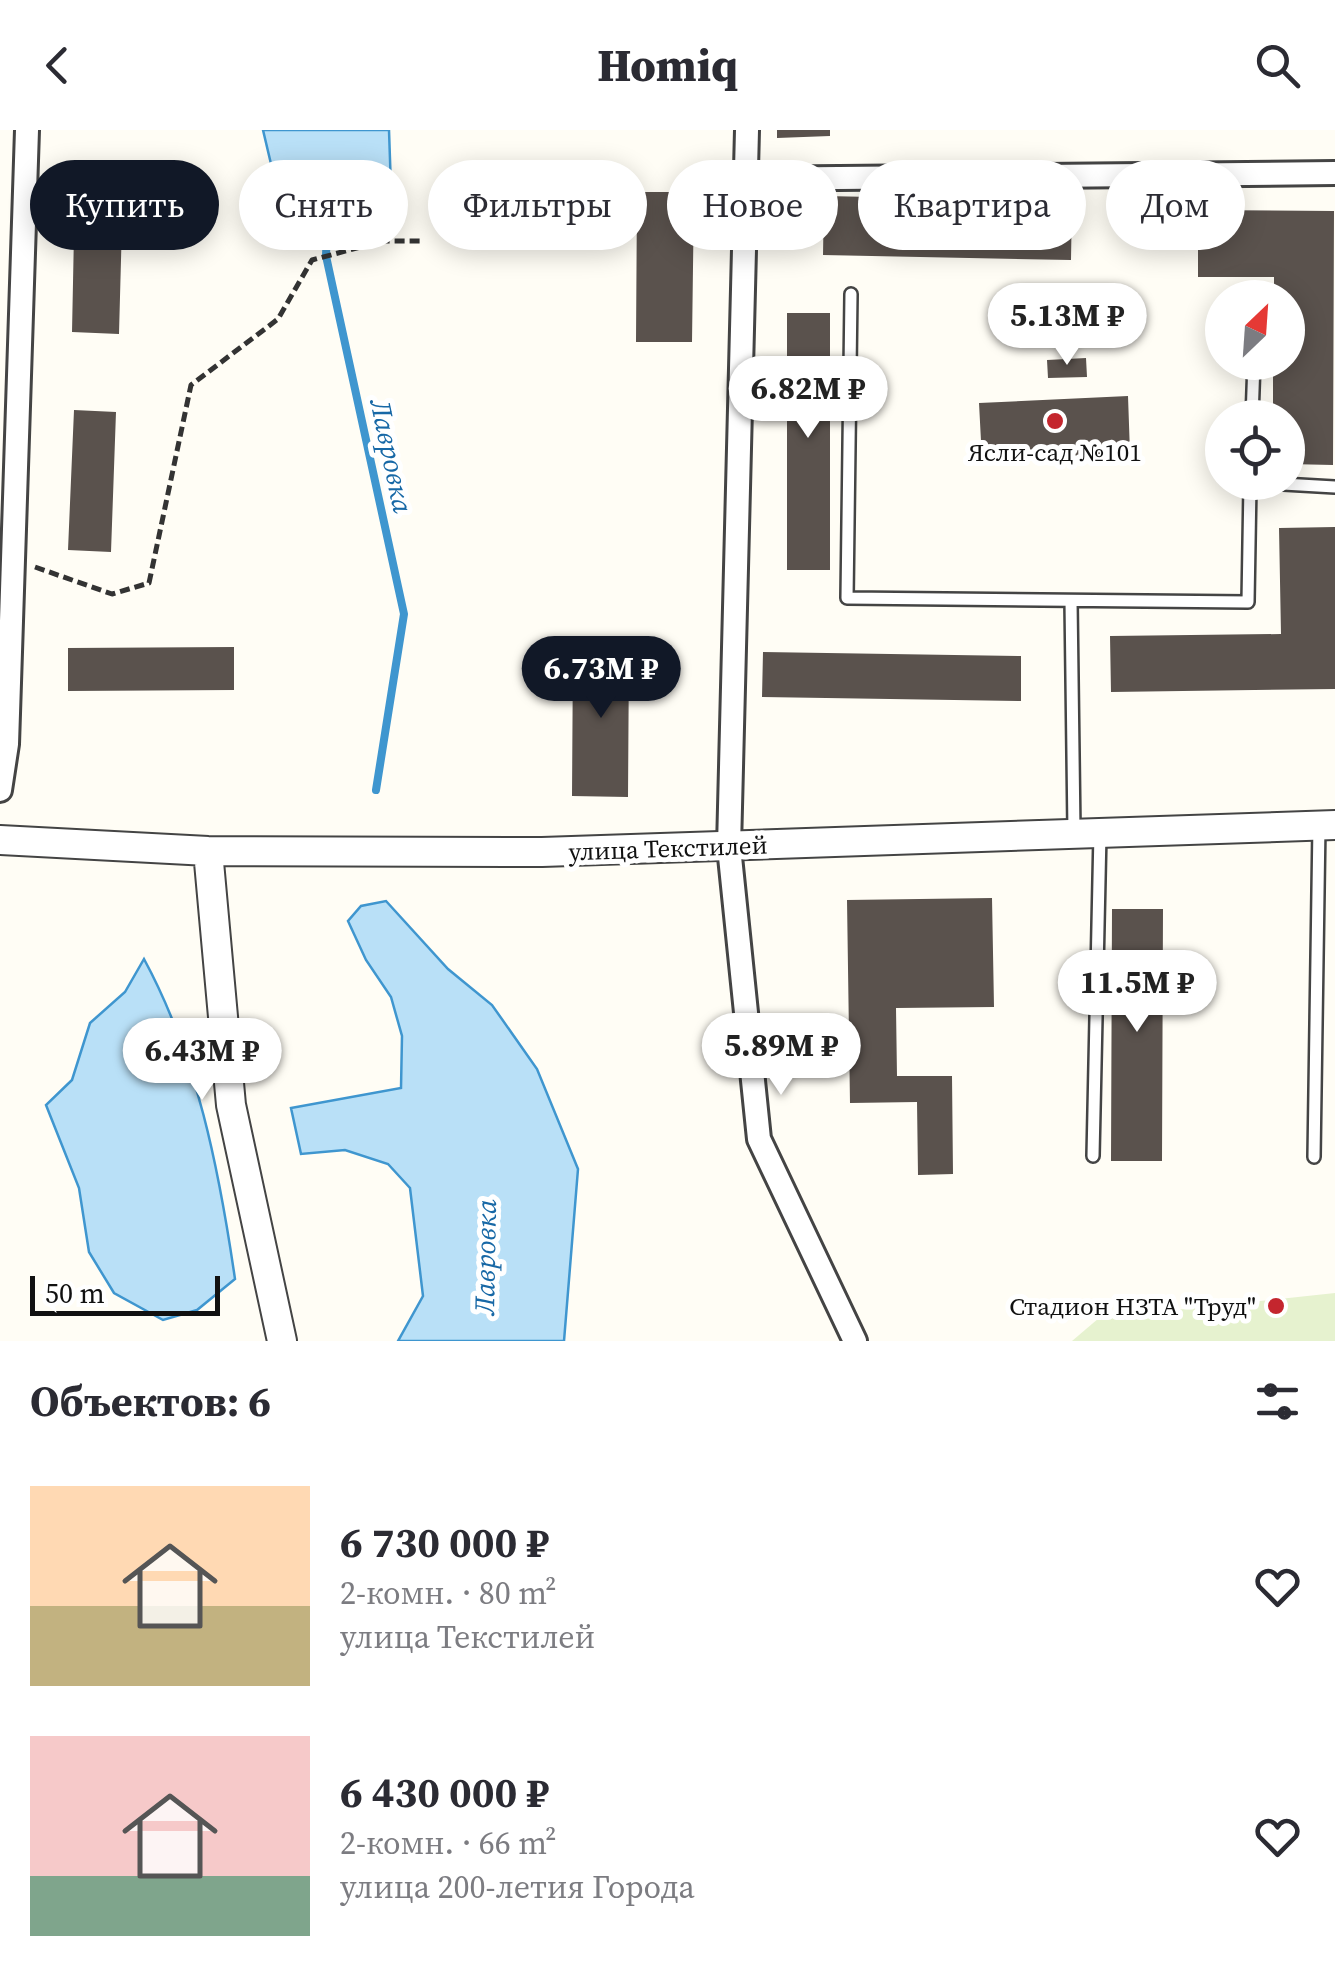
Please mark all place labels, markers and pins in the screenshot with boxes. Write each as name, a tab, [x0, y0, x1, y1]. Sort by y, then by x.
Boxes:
pin: 5.13M ₽	[975, 283, 1159, 368]
pin: 6.82M ₽	[716, 356, 900, 441]
marker: Ясли-сад №101	[1044, 410, 1066, 432]
place label: Ясли-сад №101	[968, 435, 1142, 469]
pin: 6.73M ₽	[509, 636, 693, 721]
pin: 11.5M ₽	[1045, 950, 1229, 1035]
pin: 5.89M ₽	[689, 1013, 873, 1098]
pin: 6.43M ₽	[110, 1018, 294, 1103]
place label: Стадион НЗТА "Труд"	[1009, 1289, 1256, 1323]
marker: Стадион НЗТА "Труд"	[1265, 1295, 1287, 1317]

